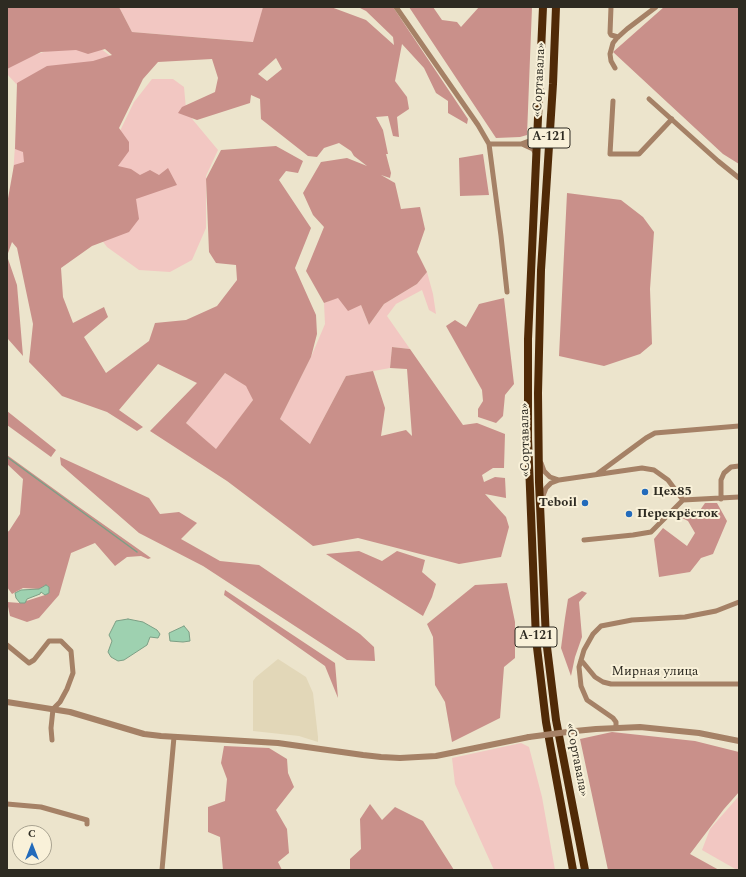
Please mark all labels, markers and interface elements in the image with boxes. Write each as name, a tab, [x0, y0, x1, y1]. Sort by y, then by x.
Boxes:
street label: «Сортавала»	[530, 42, 550, 118]
road number: А-121	[528, 128, 570, 148]
street label: «Сортавала»	[518, 403, 534, 477]
place label: Цех85	[653, 484, 692, 500]
marker: Цех85	[640, 487, 650, 497]
place label: Teboil	[539, 495, 577, 511]
marker: Teboil	[580, 498, 590, 508]
place label: Перекрёсток	[637, 506, 718, 522]
marker: Перекрёсток	[624, 509, 634, 519]
road number: А-121	[515, 627, 557, 647]
street label: Мирная улица	[612, 664, 698, 680]
street label: «Сортавала»	[561, 722, 591, 798]
north arrow	[12, 825, 52, 865]
text: С	[28, 825, 36, 842]

